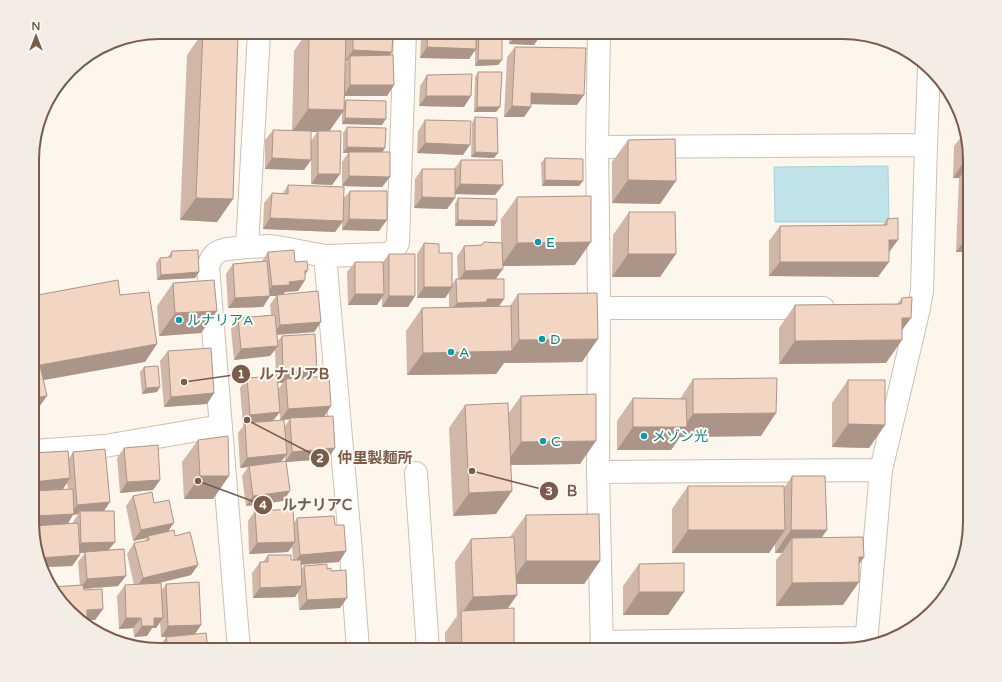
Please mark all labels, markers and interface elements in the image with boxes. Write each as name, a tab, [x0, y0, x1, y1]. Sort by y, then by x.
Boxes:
north arrow	[16, 16, 56, 56]
text: N	[32, 20, 40, 33]
place label: E	[546, 234, 555, 251]
marker: E	[533, 237, 543, 247]
place label: ルナリアA	[187, 312, 253, 329]
marker: ルナリアA	[174, 315, 184, 325]
place label: D	[550, 331, 561, 348]
marker: D	[537, 334, 547, 344]
place label: A	[459, 344, 469, 361]
marker: A	[446, 347, 456, 357]
callout: ルナリアB	[231, 360, 337, 387]
text: ルナリアB	[259, 365, 329, 383]
text: 1	[237, 367, 245, 381]
place label: メゾン光	[652, 428, 708, 445]
marker: メゾン光	[639, 431, 649, 441]
place label: C	[551, 433, 561, 450]
marker: C	[538, 436, 548, 446]
callout: 仲里製麺所	[310, 444, 421, 471]
text: 仲里製麺所	[337, 449, 413, 467]
text: 2	[316, 451, 324, 465]
callout: B	[539, 478, 586, 505]
text: B	[567, 482, 577, 500]
text: 3	[545, 484, 553, 498]
callout: ルナリアC	[253, 491, 360, 518]
text: ルナリアC	[282, 496, 353, 514]
text: 4	[259, 498, 267, 512]

